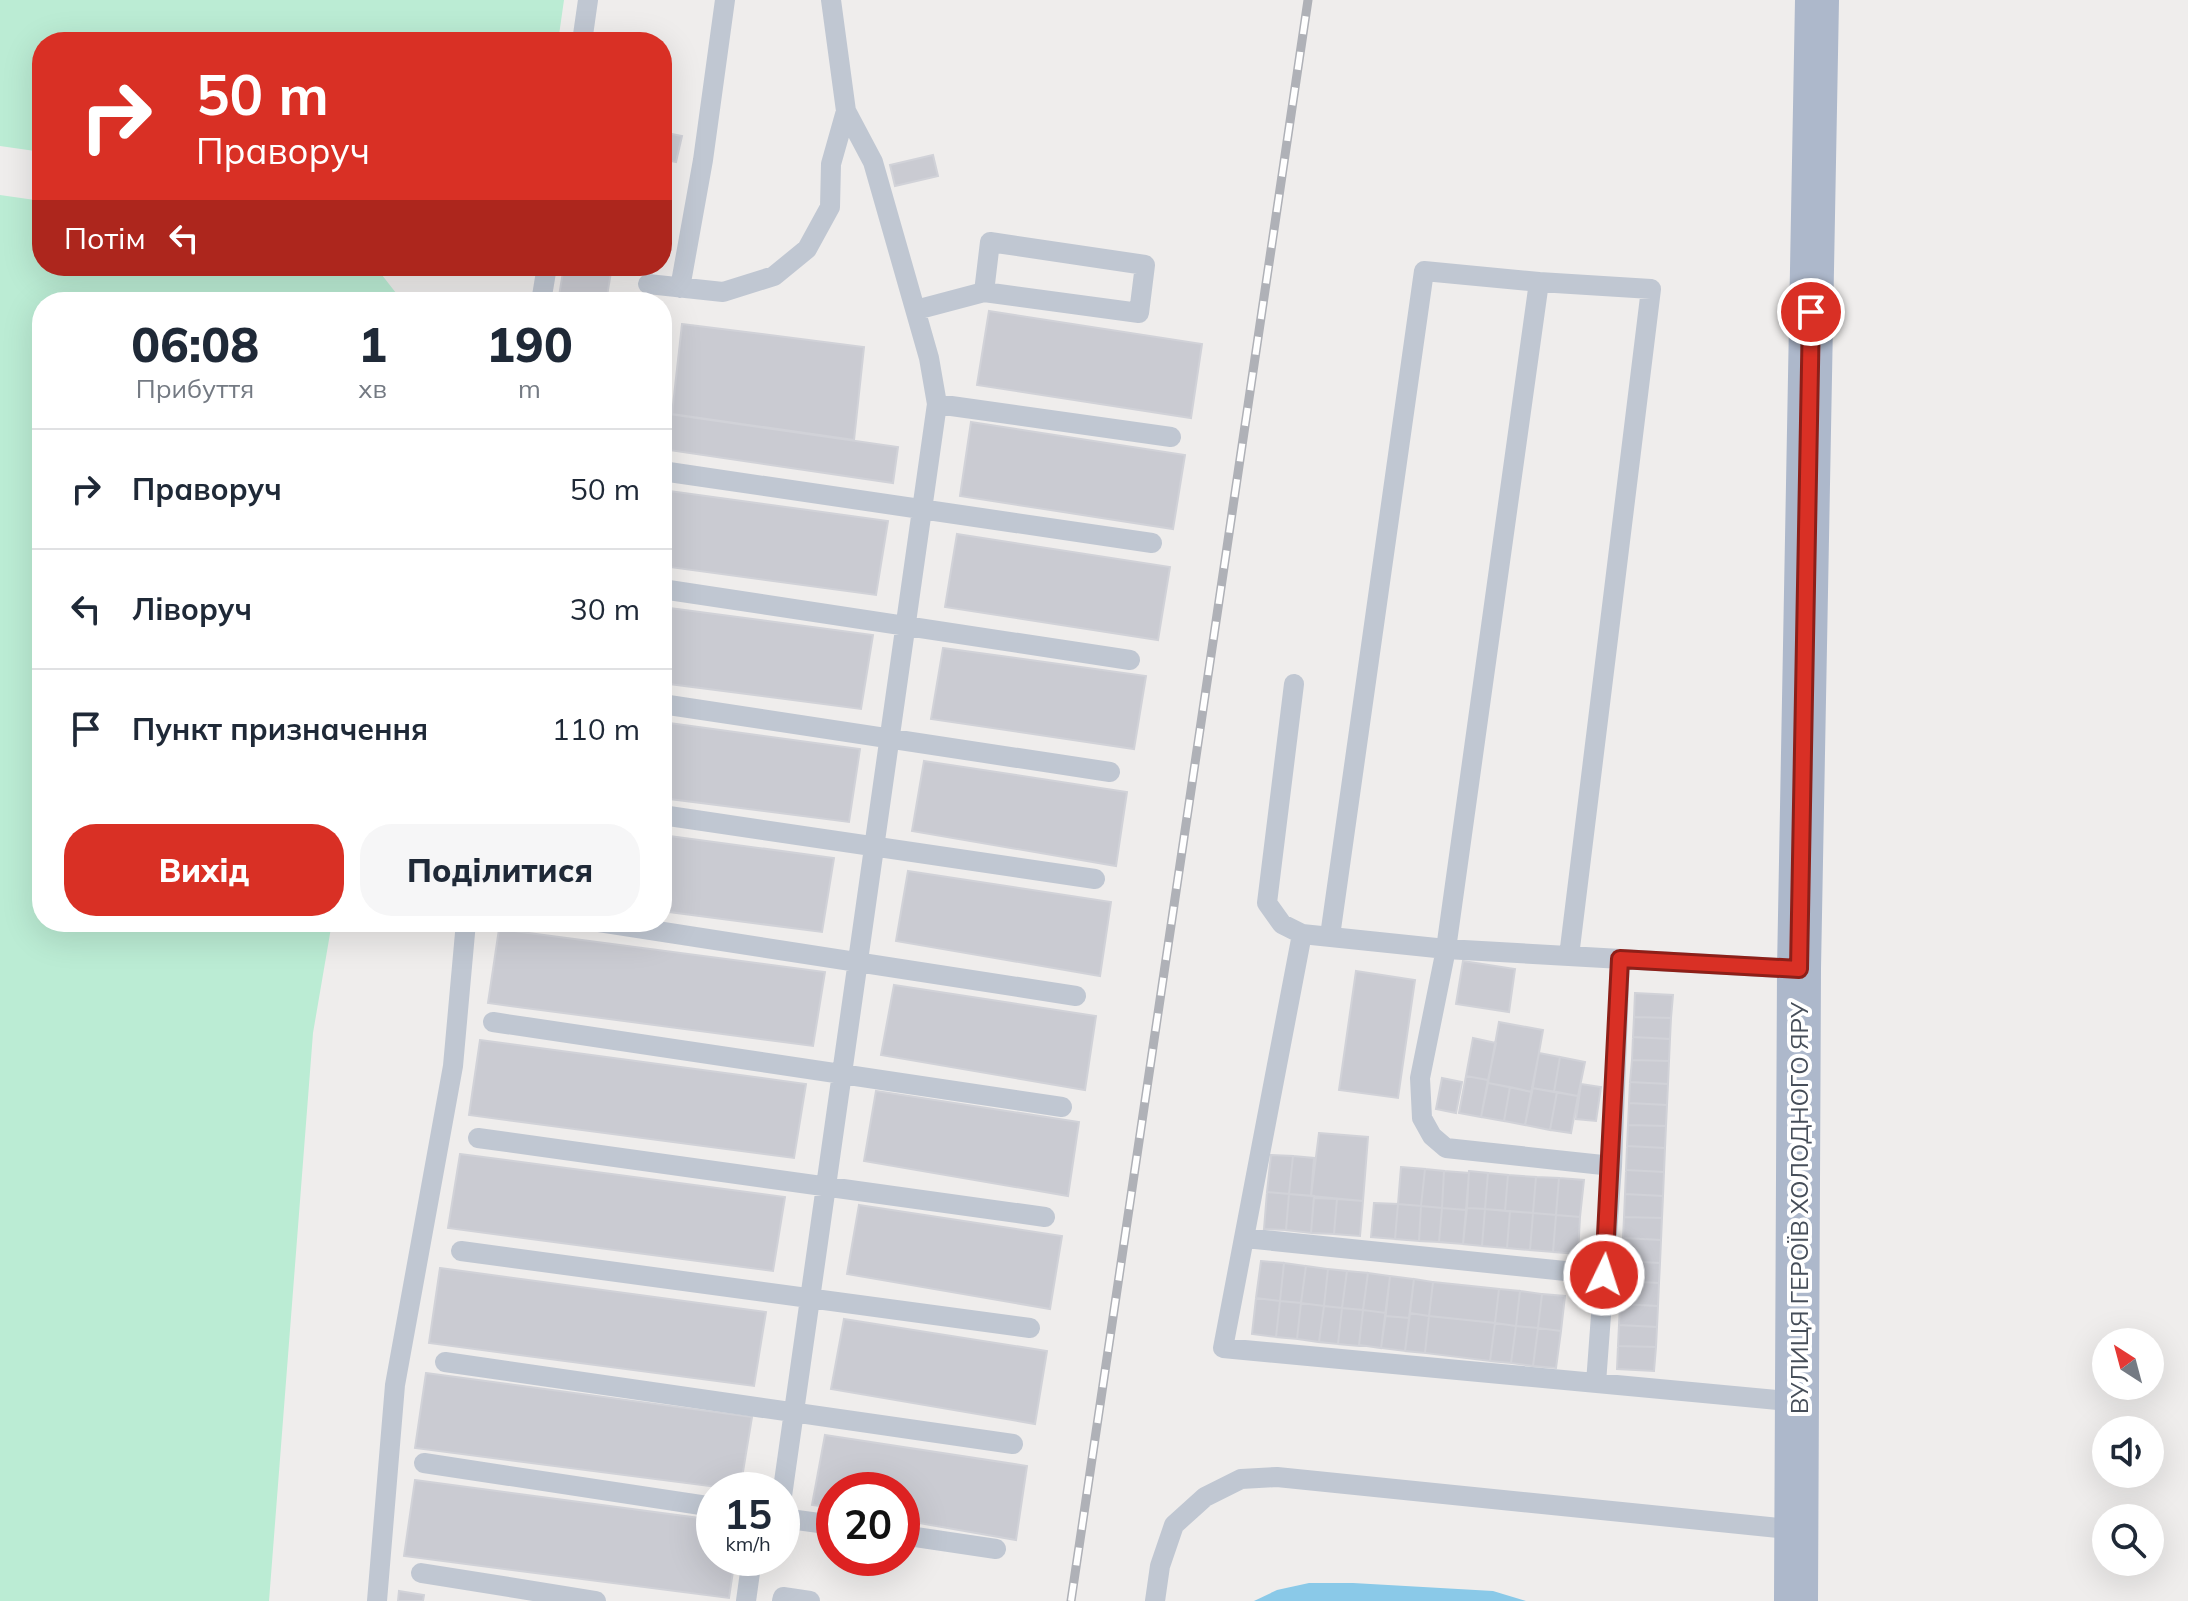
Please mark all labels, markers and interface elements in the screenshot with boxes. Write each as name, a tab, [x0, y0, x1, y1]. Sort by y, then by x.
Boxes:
text: 50 m	[196, 59, 329, 129]
icon: right	[64, 64, 168, 168]
text: Праворуч	[196, 128, 370, 173]
icon: left	[162, 216, 206, 260]
text: Потім	[64, 219, 146, 257]
pin	[1777, 278, 1845, 346]
icon: arrive	[1789, 290, 1833, 334]
text: 06:08	[131, 314, 259, 374]
text: 1	[358, 314, 387, 374]
text: 190	[486, 314, 573, 374]
text: Прибуття	[136, 372, 254, 405]
text: хв	[358, 372, 387, 405]
text: m	[518, 372, 541, 405]
icon: right	[64, 467, 108, 511]
text: Праворуч	[132, 470, 282, 508]
text: 50 m	[570, 470, 640, 508]
icon: left	[64, 587, 108, 631]
text: Ліворуч	[132, 590, 252, 628]
text: 30 m	[570, 590, 640, 628]
icon: arrive	[64, 707, 108, 751]
text: Пункт призначення	[132, 710, 428, 748]
text: 110 m	[552, 710, 640, 748]
button: Вихід	[64, 824, 344, 916]
button: Поділитися	[360, 824, 640, 916]
street label: ВУЛИЦЯ ГЕРОЇВ ХОЛОДНОГО ЯРУ	[1784, 1002, 1814, 1414]
position arrow	[1562, 1233, 1646, 1317]
north arrow	[2092, 1328, 2164, 1400]
map controls	[2092, 1328, 2164, 1576]
button: sound	[2092, 1416, 2164, 1488]
speed limit sign: 20	[816, 1472, 920, 1576]
text: 15	[724, 1489, 772, 1539]
button: search	[2092, 1504, 2164, 1576]
text: km/h	[725, 1531, 771, 1556]

